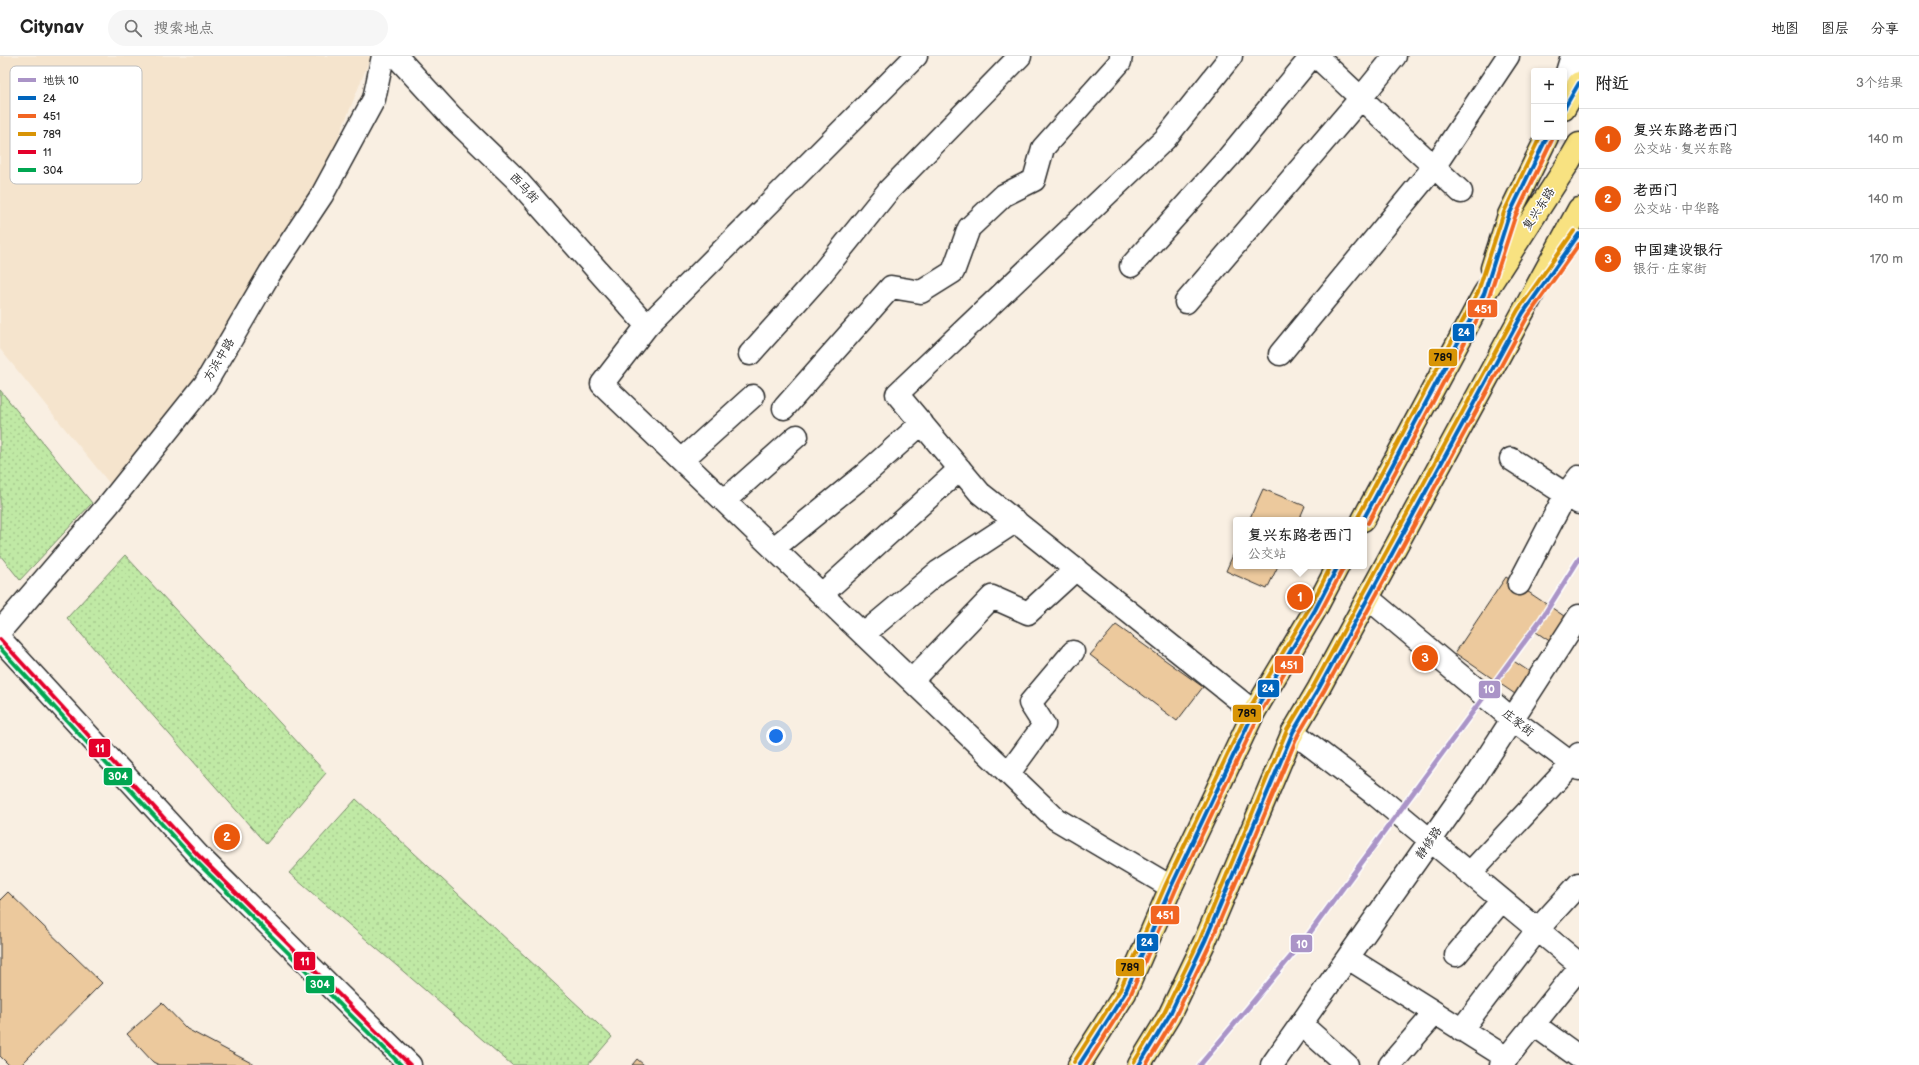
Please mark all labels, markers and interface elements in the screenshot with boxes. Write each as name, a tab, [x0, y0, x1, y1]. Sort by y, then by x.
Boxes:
search box	[108, 10, 388, 46]
text: Citynav	[20, 16, 84, 39]
icon: search	[122, 17, 144, 39]
text: 搜索地点	[154, 19, 214, 38]
text: 地图	[1771, 20, 1799, 37]
text: 图层	[1821, 20, 1849, 37]
text: 分享	[1871, 20, 1899, 37]
legend	[10, 66, 142, 184]
map controls	[1531, 68, 1567, 140]
button: +	[1531, 68, 1567, 104]
text: 地铁 10	[43, 74, 79, 87]
text: 附近	[1595, 74, 1629, 94]
text: 3个结果	[1856, 75, 1903, 91]
text: 24	[43, 92, 56, 105]
button: −	[1531, 104, 1567, 140]
text: 451	[43, 110, 60, 123]
text: 复兴东路老西门	[1633, 121, 1738, 140]
text: 789	[43, 128, 61, 141]
text: 1	[1605, 131, 1611, 147]
text: 140 m	[1868, 131, 1903, 147]
text: 公交站 · 复兴东路	[1633, 141, 1732, 157]
text: 11	[43, 146, 52, 159]
text: 304	[43, 164, 63, 177]
street label: 西马街	[506, 170, 542, 206]
text: 老西门	[1633, 181, 1678, 200]
street label: 复兴东路	[1520, 185, 1558, 233]
text: 2	[1604, 191, 1612, 207]
text: 140 m	[1868, 191, 1903, 207]
text: 公交站 · 中华路	[1633, 201, 1719, 217]
text: 中国建设银行	[1633, 241, 1723, 260]
text: 3	[1604, 251, 1612, 267]
text: 170 m	[1870, 251, 1903, 267]
text: 银行 · 庄家街	[1633, 261, 1706, 277]
line badge: 451	[1467, 299, 1498, 318]
text: 451	[1474, 303, 1492, 316]
line badge: 24	[1452, 323, 1475, 342]
text: 24	[1458, 326, 1471, 339]
street label: 方浜中路	[200, 336, 238, 384]
line badge: 789	[1428, 348, 1458, 367]
text: 789	[1433, 351, 1453, 364]
popup	[1233, 517, 1367, 569]
text: 复兴东路老西门	[1247, 526, 1353, 545]
text: 公交站	[1247, 546, 1287, 562]
pin: 1	[1287, 582, 1313, 612]
pin: 3	[1412, 643, 1438, 673]
line badge: 451	[1274, 655, 1304, 674]
text: 451	[1280, 659, 1298, 672]
line badge: 24	[1257, 679, 1280, 698]
line badge: 10	[1478, 680, 1501, 699]
text: 24	[1262, 682, 1275, 695]
text: 10	[1483, 683, 1495, 696]
line badge: 789	[1232, 704, 1262, 723]
street label: 庄家街	[1499, 706, 1537, 740]
text: 789	[1237, 707, 1257, 720]
your location	[766, 726, 786, 746]
line badge: 11	[88, 738, 111, 758]
text: 11	[95, 742, 105, 755]
line badge: 304	[103, 767, 133, 786]
text: 304	[108, 770, 128, 783]
pin: 2	[214, 822, 240, 852]
street label: 静修路	[1413, 824, 1445, 862]
line badge: 451	[1150, 905, 1180, 925]
text: 451	[1156, 909, 1174, 922]
line badge: 24	[1136, 933, 1159, 952]
line badge: 10	[1290, 934, 1313, 953]
text: 24	[1141, 936, 1154, 949]
text: 10	[1296, 938, 1308, 951]
line badge: 11	[293, 951, 316, 971]
text: 11	[300, 955, 310, 968]
line badge: 789	[1115, 958, 1145, 977]
text: 789	[1120, 961, 1140, 974]
line badge: 304	[305, 975, 335, 994]
text: 304	[310, 978, 330, 991]

